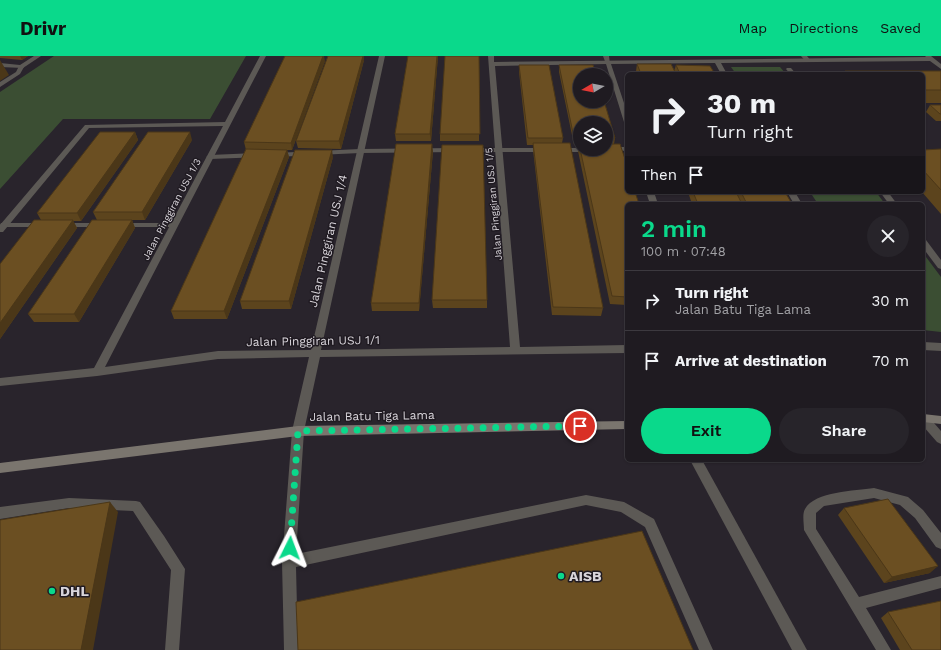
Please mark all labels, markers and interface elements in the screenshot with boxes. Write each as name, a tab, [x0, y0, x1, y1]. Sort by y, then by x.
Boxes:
text: Drivr	[20, 17, 66, 40]
text: Map	[739, 20, 767, 36]
text: Directions	[789, 20, 858, 36]
text: Saved	[880, 20, 921, 36]
north arrow	[573, 68, 613, 108]
map controls	[573, 68, 613, 156]
text: 30 m	[707, 87, 776, 120]
icon: right	[641, 88, 693, 140]
button: layers	[573, 116, 613, 156]
text: Turn right	[707, 121, 793, 142]
street label: Jalan Pinggiran USJ 1/5	[483, 147, 504, 261]
street label: Jalan Pinggiran USJ 1/3	[140, 156, 203, 262]
icon: arrive	[685, 164, 707, 186]
text: Then	[641, 166, 677, 184]
street label: Jalan Pinggiran USJ 1/4	[306, 173, 350, 309]
text: 2 min	[641, 215, 707, 243]
button: close	[867, 215, 909, 257]
text: 100 m · 07:48	[641, 244, 726, 259]
text: Turn right	[675, 284, 748, 302]
icon: right	[641, 290, 663, 312]
text: 30 m	[872, 292, 909, 310]
text: Jalan Batu Tiga Lama	[675, 302, 811, 317]
street label: Jalan Pinggiran USJ 1/1	[246, 333, 380, 349]
icon: arrive	[641, 350, 663, 372]
text: Arrive at destination	[675, 352, 827, 370]
text: 70 m	[872, 352, 909, 370]
street label: Jalan Batu Tiga Lama	[309, 408, 435, 424]
button: Exit	[641, 408, 771, 454]
button: Share	[779, 408, 909, 454]
pin	[563, 409, 597, 443]
icon: arrive	[569, 415, 591, 437]
position arrow	[269, 527, 311, 569]
place label: AISB	[569, 568, 602, 584]
marker: AISB	[556, 571, 566, 581]
place label: DHL	[60, 583, 89, 599]
marker: DHL	[47, 586, 57, 596]

